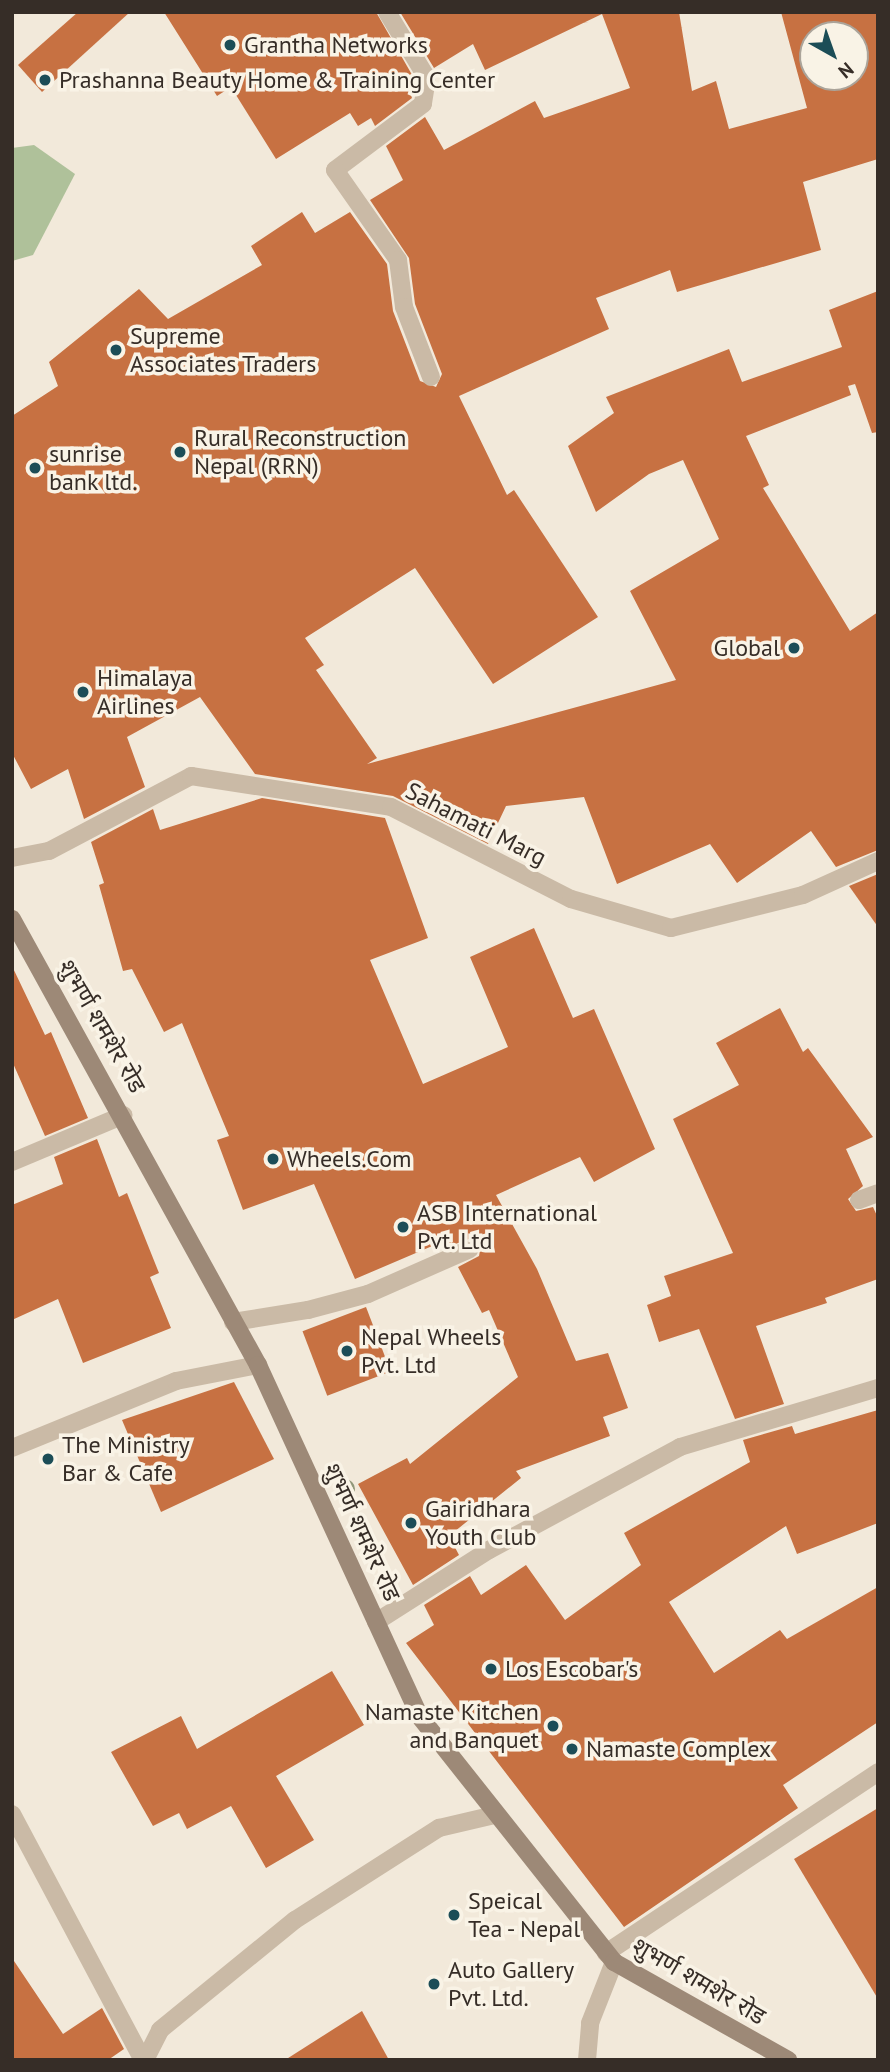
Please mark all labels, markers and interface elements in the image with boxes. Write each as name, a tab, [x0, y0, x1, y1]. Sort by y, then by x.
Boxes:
north arrow	[799, 21, 869, 91]
place label: Grantha Networks	[244, 31, 428, 59]
marker: Grantha Networks	[222, 37, 238, 53]
text: N	[834, 57, 859, 84]
place label: Prashanna Beauty Home & Training Center	[59, 66, 497, 94]
marker: Prashanna Beauty Home & Training Center	[37, 72, 53, 88]
place label: Supreme Associates Traders	[130, 322, 317, 378]
marker: Supreme Associates Traders	[108, 342, 124, 358]
place label: Rural Reconstruction Nepal (RRN)	[194, 424, 406, 480]
place label: sunrise bank ltd.	[49, 440, 138, 496]
marker: Rural Reconstruction Nepal (RRN)	[172, 444, 188, 460]
marker: sunrise bank ltd.	[27, 460, 43, 476]
place label: Global	[714, 634, 780, 662]
marker: Global	[786, 640, 802, 656]
place label: Himalaya Airlines	[97, 664, 193, 720]
marker: Himalaya Airlines	[75, 684, 91, 700]
street label: Sahamati Marg	[401, 776, 551, 872]
street label: शुभर्ण शमशेर रोड	[52, 954, 152, 1098]
place label: Wheels.Com	[287, 1145, 412, 1173]
marker: Wheels.Com	[265, 1151, 281, 1167]
place label: ASB International Pvt. Ltd	[417, 1199, 597, 1255]
marker: ASB International Pvt. Ltd	[395, 1219, 411, 1235]
place label: Nepal Wheels Pvt. Ltd	[361, 1323, 502, 1379]
marker: Nepal Wheels Pvt. Ltd	[339, 1343, 355, 1359]
place label: The Ministry Bar & Cafe	[62, 1431, 190, 1487]
marker: The Ministry Bar & Cafe	[40, 1451, 56, 1467]
street label: शुभर्ण शमशेर रोड	[317, 1458, 407, 1606]
place label: Gairidhara Youth Club	[425, 1495, 536, 1551]
marker: Gairidhara Youth Club	[403, 1515, 419, 1531]
place label: Los Escobar's	[505, 1655, 638, 1683]
marker: Los Escobar's	[483, 1661, 499, 1677]
place label: Namaste Kitchen and Banquet	[365, 1698, 539, 1754]
marker: Namaste Kitchen and Banquet	[545, 1718, 561, 1734]
place label: Namaste Complex	[586, 1735, 771, 1763]
marker: Namaste Complex	[564, 1741, 580, 1757]
place label: Speical Tea - Nepal	[468, 1887, 584, 1943]
marker: Speical Tea - Nepal	[446, 1907, 462, 1923]
street label: शुभर्ण शमशेर रोड	[627, 1931, 771, 2031]
place label: Auto Gallery Pvt. Ltd.	[448, 1956, 574, 2012]
marker: Auto Gallery Pvt. Ltd.	[426, 1976, 442, 1992]

